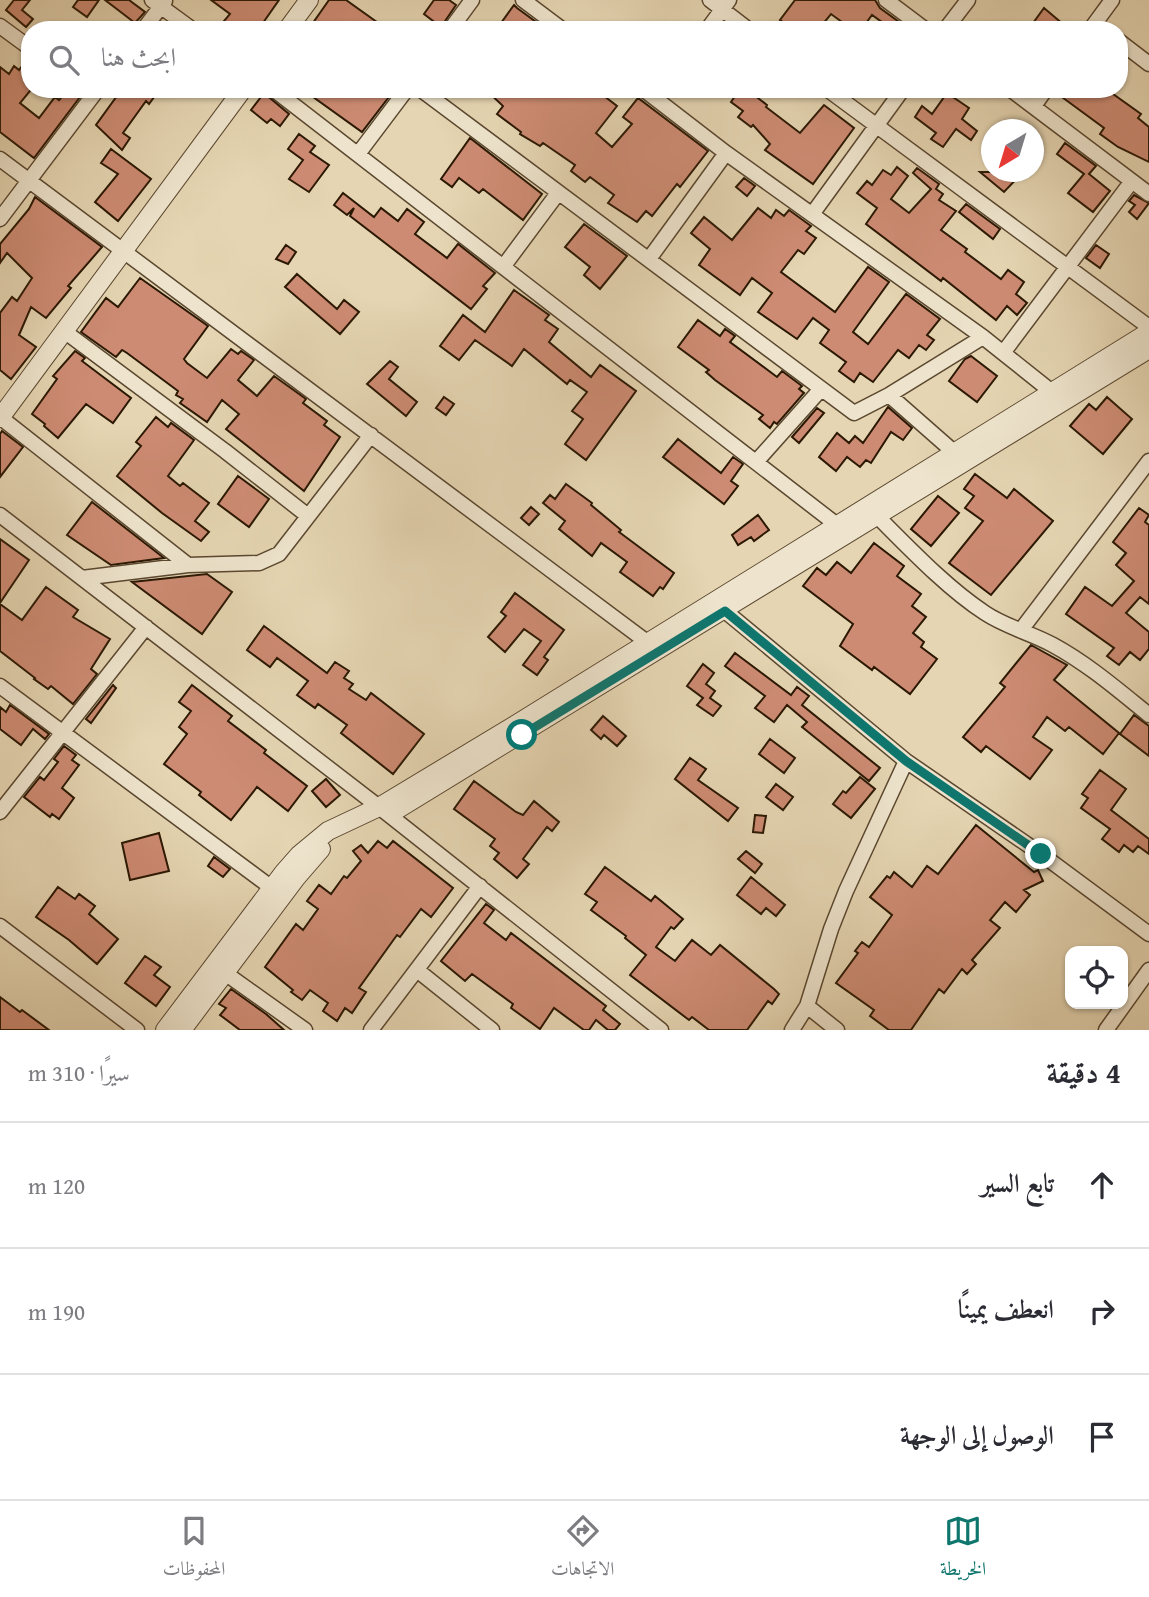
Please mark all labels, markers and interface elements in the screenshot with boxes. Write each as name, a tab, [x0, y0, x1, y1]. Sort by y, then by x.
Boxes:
search box	[21, 21, 1128, 98]
text: ابحث هنا	[101, 37, 176, 76]
icon: search	[45, 41, 83, 79]
north arrow	[981, 119, 1044, 182]
route start	[506, 719, 537, 750]
route end	[1025, 838, 1056, 869]
map controls	[1065, 946, 1128, 1009]
button: locate	[1065, 946, 1128, 1009]
text: 4 دقيقة	[1046, 1050, 1121, 1094]
text: سيرًا · 310 m	[28, 1056, 130, 1089]
text: تابع السير	[980, 1163, 1054, 1202]
icon: ahead	[1083, 1166, 1121, 1204]
text: 120 m	[28, 1169, 85, 1202]
text: انعطف يمينًا	[958, 1289, 1054, 1328]
icon: right	[1083, 1292, 1121, 1330]
text: 190 m	[28, 1295, 85, 1328]
text: الوصول إلى الوجهة	[900, 1415, 1054, 1454]
icon: arrive	[1083, 1418, 1121, 1456]
tab: المحفوظات	[163, 1512, 225, 1587]
tab: الاتجاهات	[551, 1512, 614, 1587]
tab: الخريطة	[940, 1512, 986, 1587]

